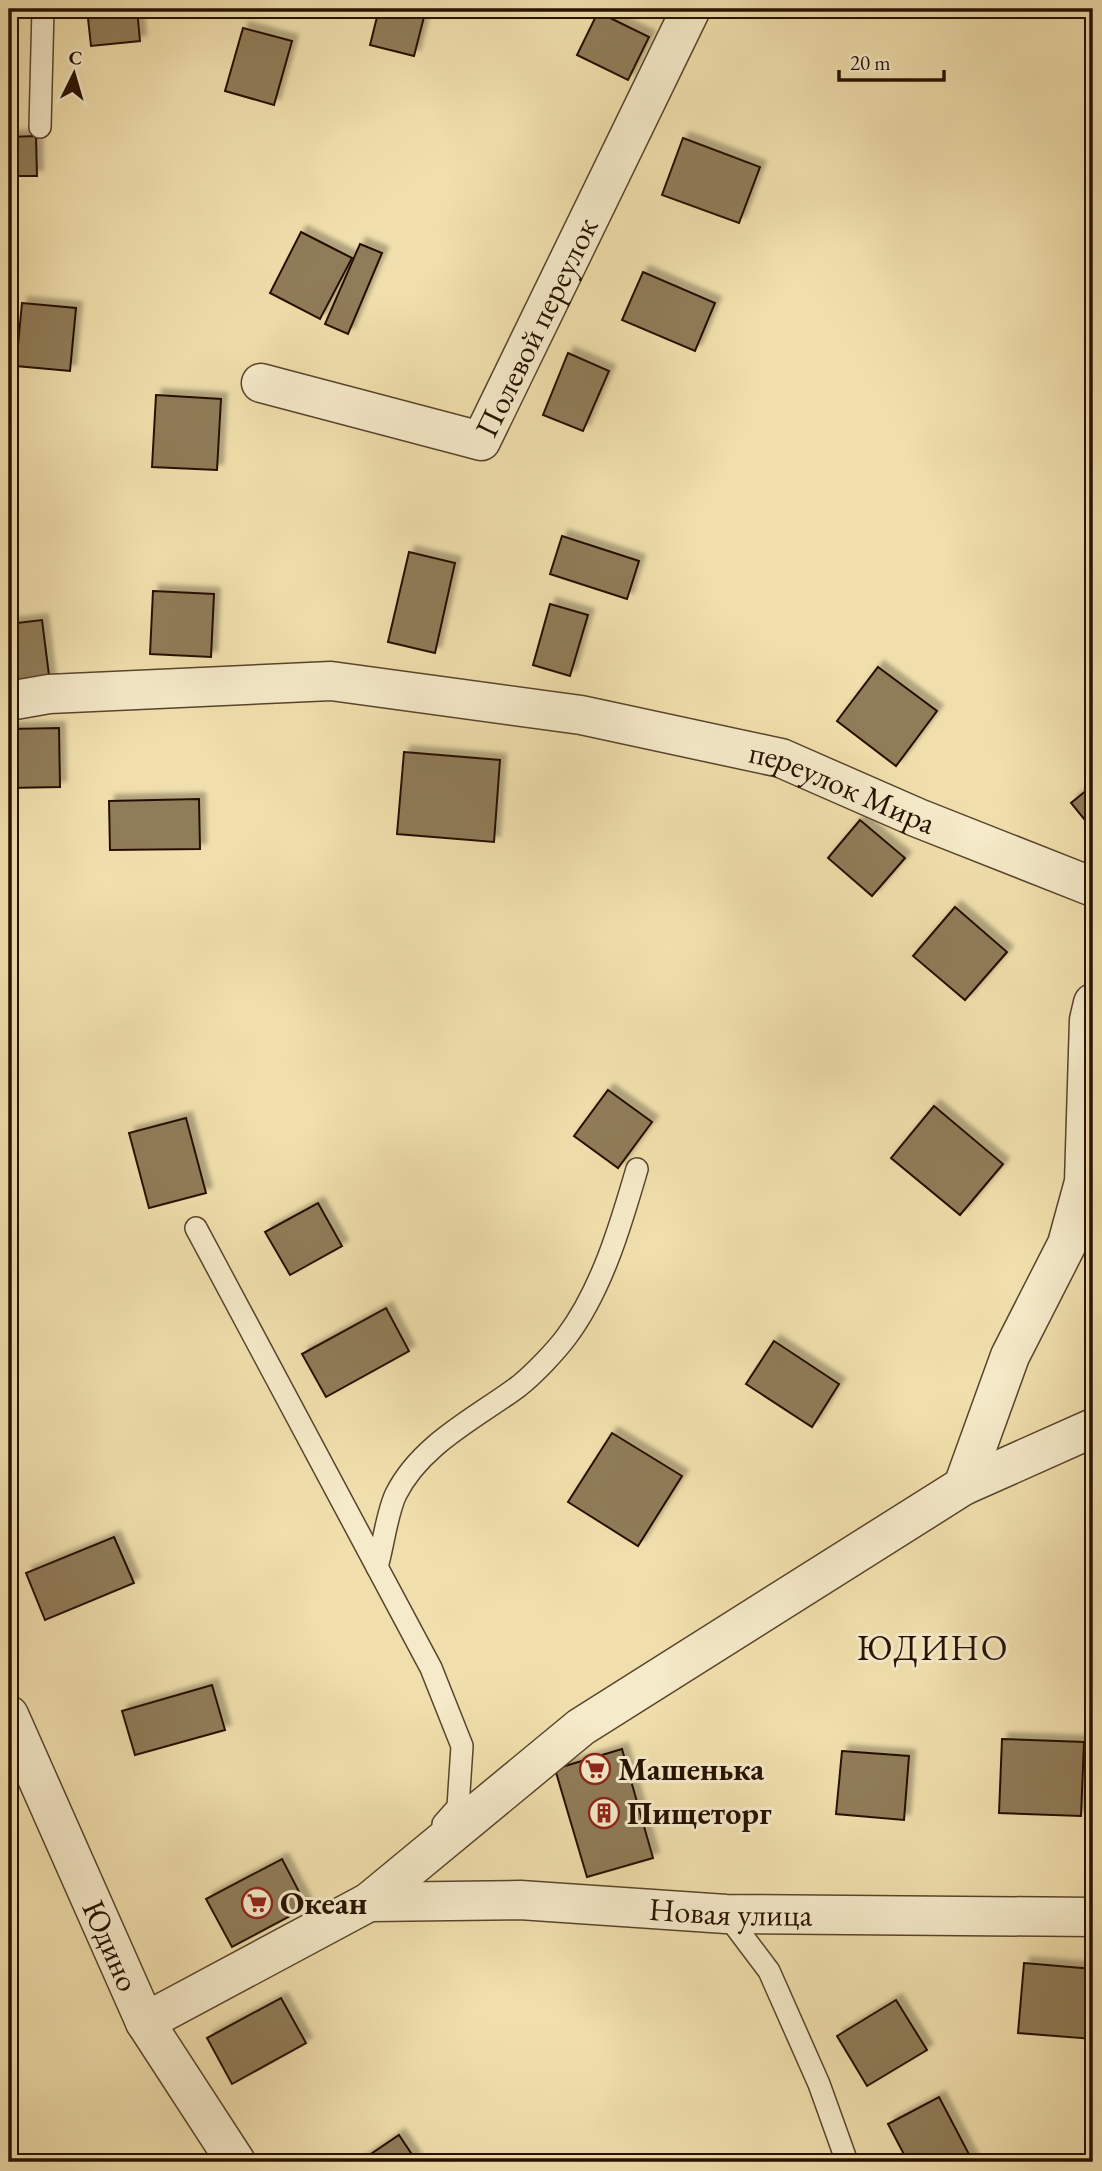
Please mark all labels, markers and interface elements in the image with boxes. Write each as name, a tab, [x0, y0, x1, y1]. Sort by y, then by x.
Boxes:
north arrow	[38, 38, 108, 108]
scale bar	[839, 38, 944, 82]
text: С	[68, 45, 83, 71]
text: 20 m	[850, 49, 891, 76]
street label: Полевой переулок	[465, 210, 608, 444]
street label: переулок Мира	[745, 731, 942, 844]
district label: ЮДИНО	[857, 1625, 1009, 1670]
place label: Машенька	[618, 1748, 765, 1790]
supermarket icon: Машенька	[578, 1752, 612, 1786]
place label: Пищеторг	[627, 1792, 772, 1834]
building icon: Пищеторг	[587, 1796, 621, 1830]
place label: Океан	[280, 1882, 367, 1924]
supermarket icon: Океан	[240, 1886, 274, 1920]
street label: Новая улица	[647, 1888, 813, 1936]
street label: Юдино	[72, 1893, 150, 1998]

